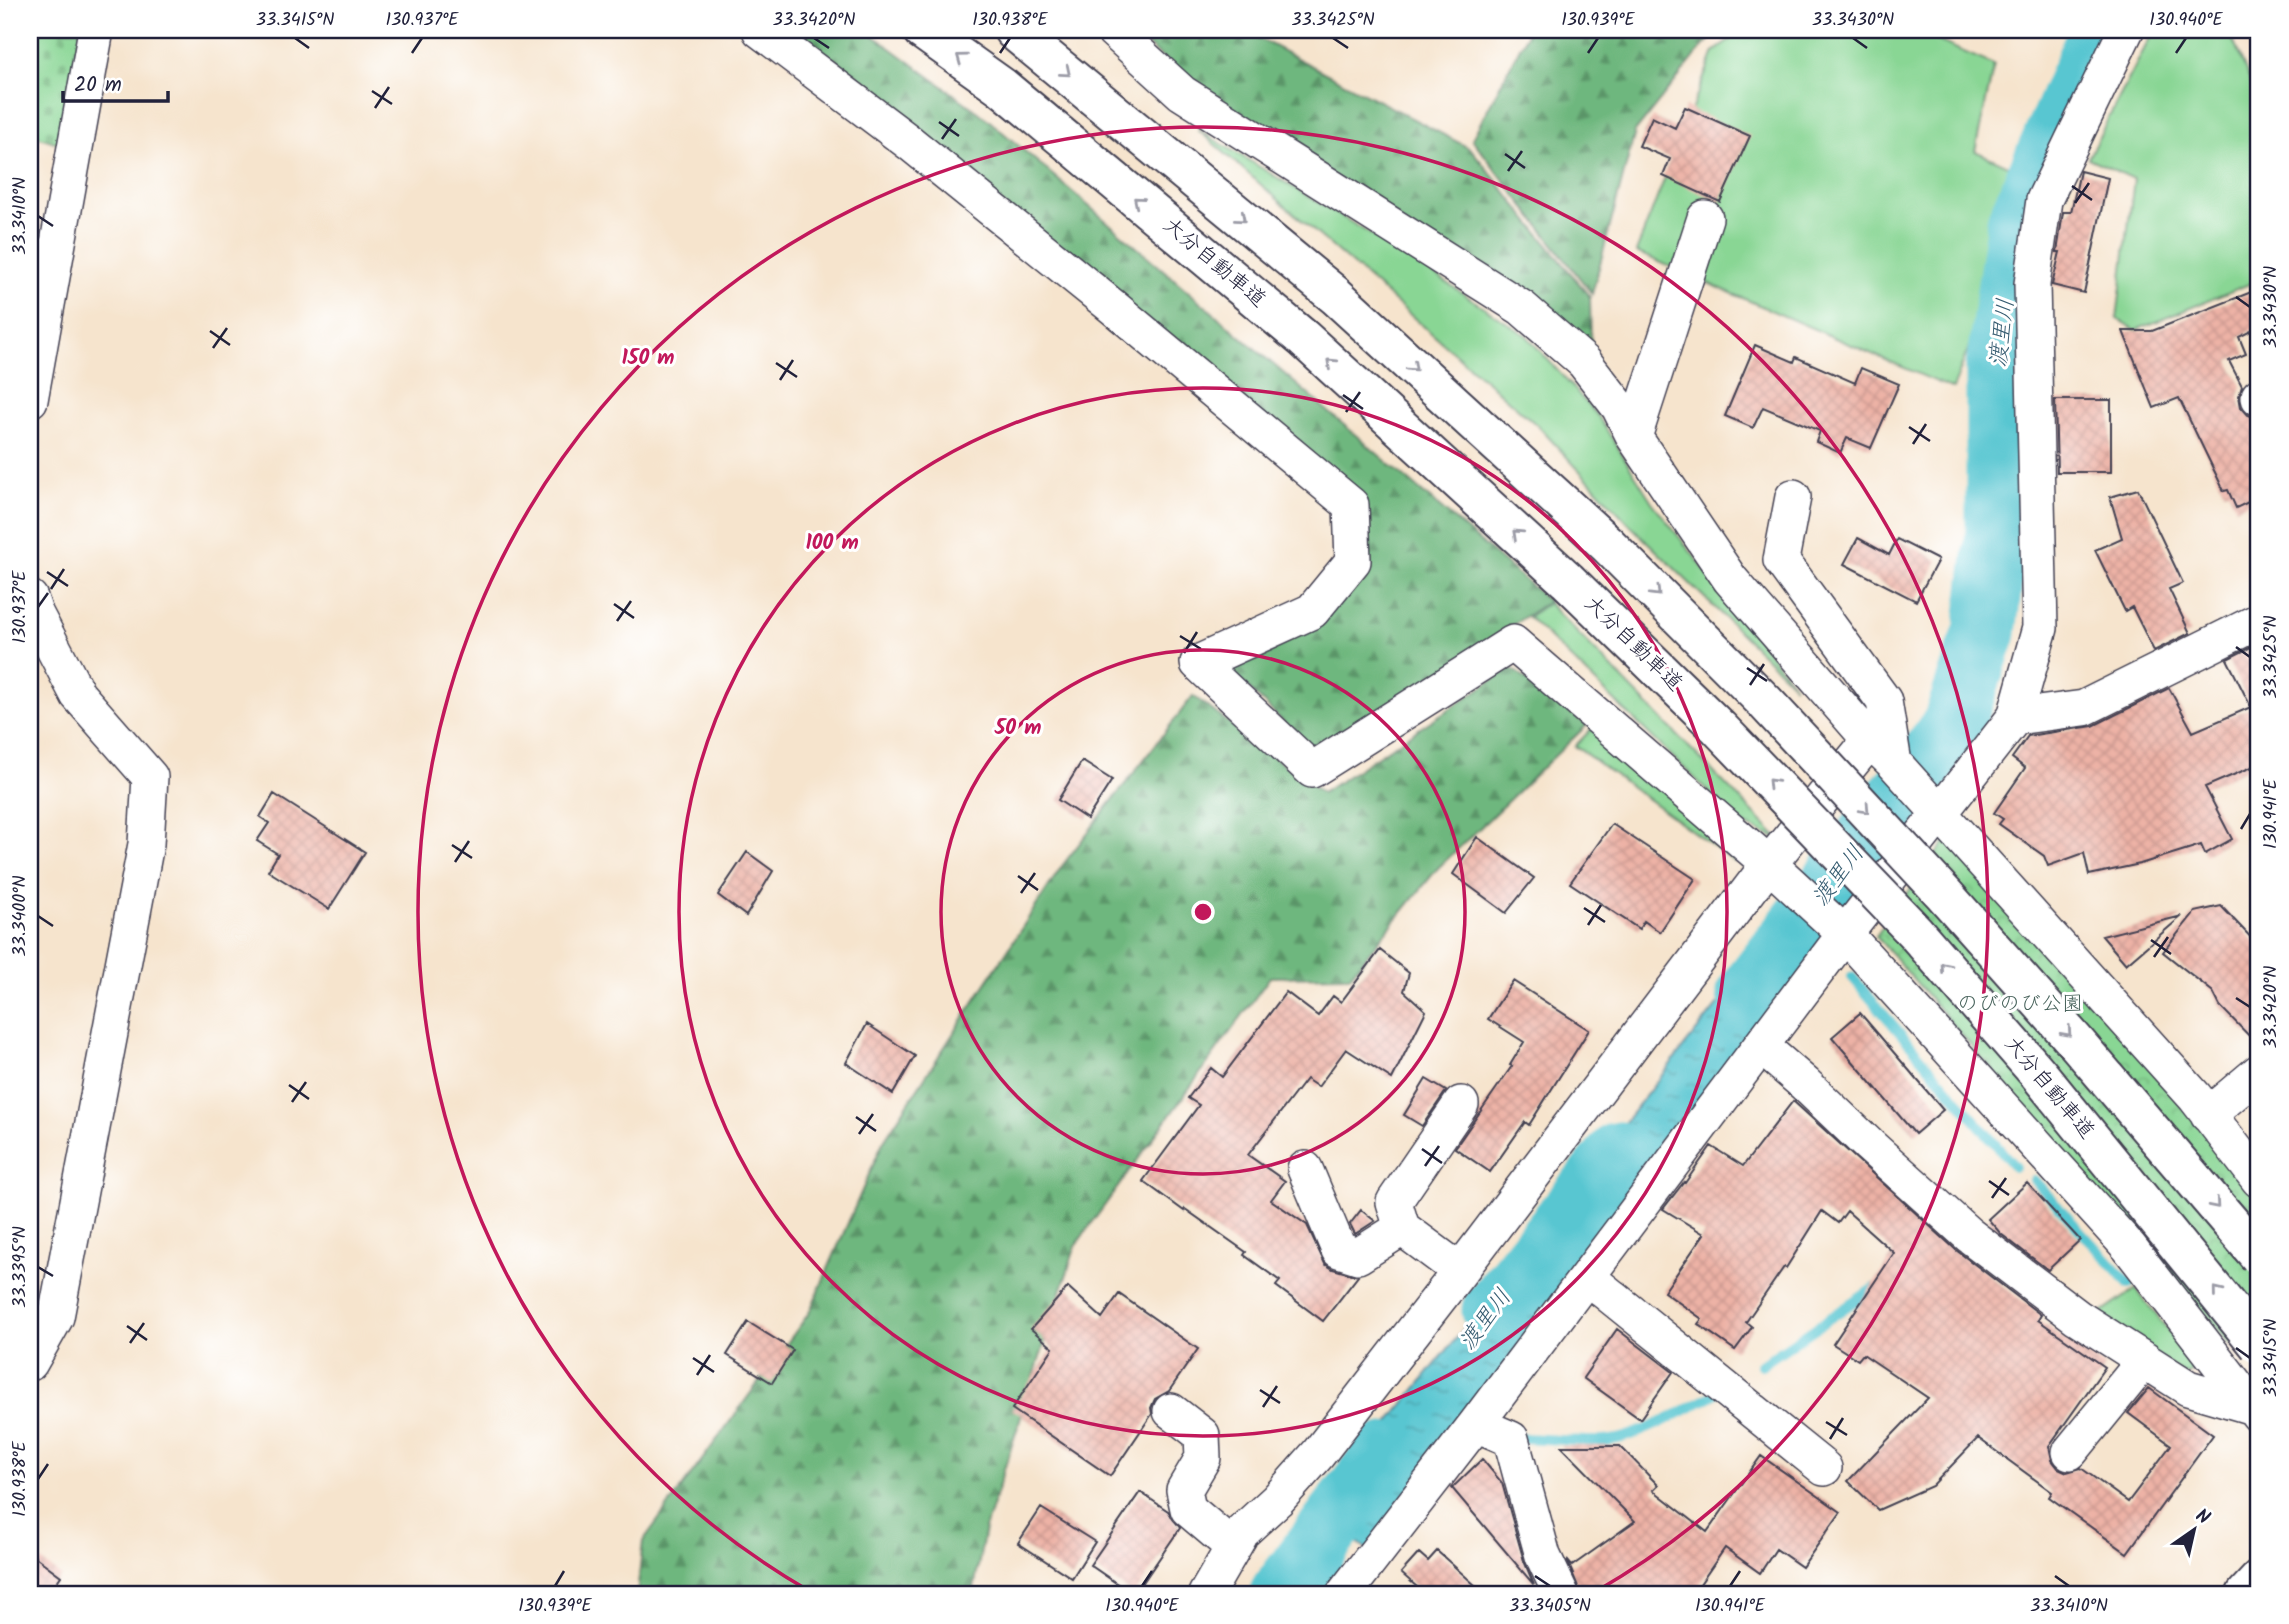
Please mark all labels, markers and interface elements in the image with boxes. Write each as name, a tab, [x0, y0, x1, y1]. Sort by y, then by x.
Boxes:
text: 33.3415°N	[256, 6, 334, 35]
text: 130.937°E	[385, 6, 459, 35]
text: 33.3420°N	[773, 6, 855, 35]
text: 130.938°E	[972, 6, 1048, 35]
text: 33.3425°N	[1291, 6, 1375, 35]
text: 130.939°E	[1561, 6, 1635, 35]
text: 33.3430°N	[1812, 6, 1894, 35]
text: 130.940°E	[2149, 6, 2223, 35]
one-way arrow	[956, 54, 969, 66]
scale bar	[63, 60, 168, 104]
one-way arrow	[1058, 64, 1071, 76]
text: 20 m	[74, 69, 122, 102]
text: 33.3410°N	[6, 177, 35, 255]
one-way arrow	[1134, 197, 1147, 209]
one-way arrow	[1233, 209, 1246, 222]
street label: 大分自動車道	[1155, 210, 1273, 316]
text: 33.3430°N	[2257, 266, 2286, 348]
water label: 渡里川	[1981, 297, 2025, 369]
text: 150 m	[621, 342, 675, 375]
one-way arrow	[1405, 358, 1418, 371]
one-way arrow	[1326, 359, 1339, 371]
text: 100 m	[805, 527, 859, 560]
one-way arrow	[1512, 529, 1525, 542]
text: 130.937°E	[6, 570, 35, 644]
one-way arrow	[1647, 584, 1660, 597]
street label: 大分自動車道	[1576, 588, 1690, 700]
text: 33.3425°N	[2257, 615, 2286, 699]
text: 50 m	[994, 712, 1041, 745]
one-way arrow	[1768, 778, 1781, 791]
text: 130.941°E	[2257, 778, 2286, 849]
one-way arrow	[1856, 801, 1869, 814]
water label: 渡里川	[1804, 838, 1874, 914]
text: 33.3400°N	[6, 875, 35, 957]
centre of rings	[1191, 900, 1215, 924]
one-way arrow	[1941, 962, 1953, 975]
text: 33.3420°N	[2257, 966, 2286, 1048]
park label: のびのび公園	[1957, 988, 2083, 1021]
one-way arrow	[2059, 1024, 2071, 1037]
street label: 大分自動車道	[1996, 1029, 2102, 1147]
one-way arrow	[2207, 1196, 2219, 1209]
text: 33.3395°N	[6, 1226, 35, 1308]
water label: 渡里川	[1451, 1282, 1521, 1358]
one-way arrow	[2213, 1286, 2225, 1299]
text: 33.3415°N	[2257, 1319, 2286, 1397]
text: 130.938°E	[6, 1441, 35, 1517]
north arrow	[2160, 1494, 2230, 1564]
text: N	[2189, 1502, 2216, 1533]
text: 130.939°E	[518, 1592, 592, 1621]
text: 130.940°E	[1105, 1592, 1179, 1621]
text: 33.3405°N	[1509, 1592, 1591, 1621]
text: 130.941°E	[1695, 1592, 1766, 1621]
text: 33.3410°N	[2030, 1592, 2108, 1621]

